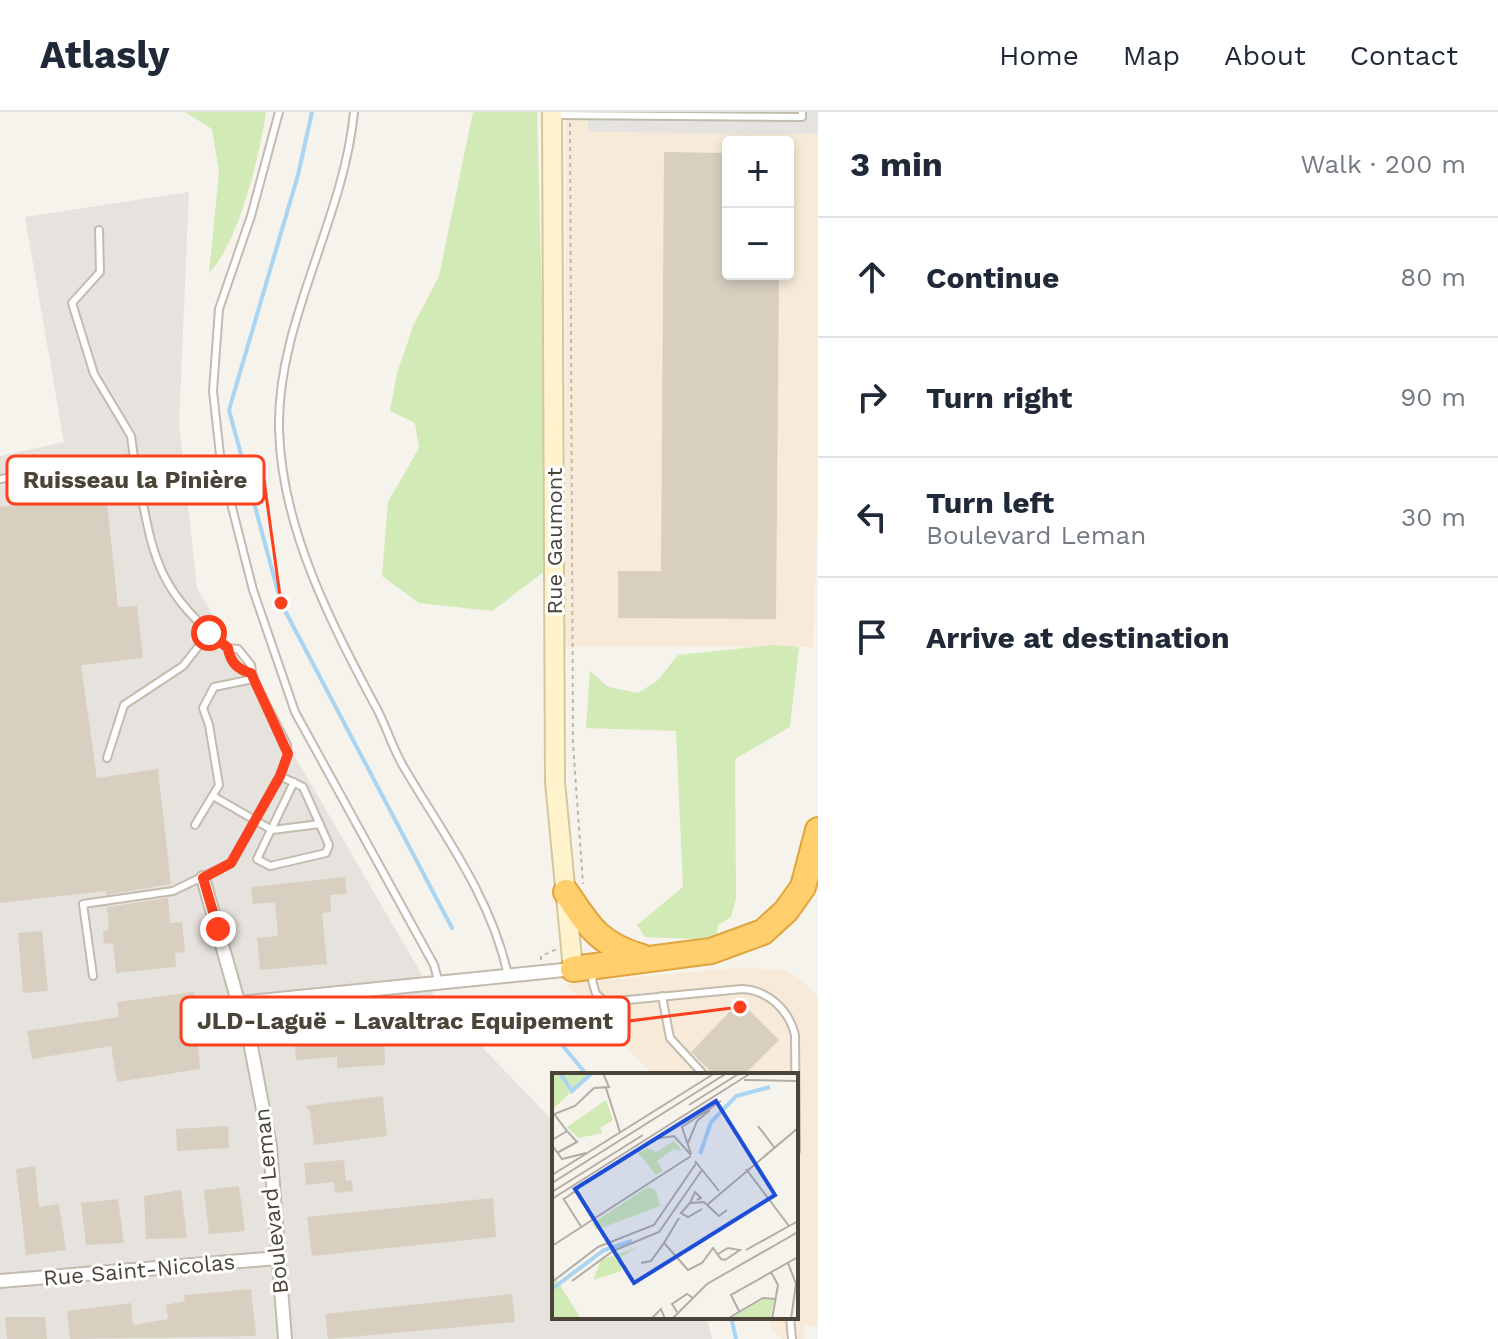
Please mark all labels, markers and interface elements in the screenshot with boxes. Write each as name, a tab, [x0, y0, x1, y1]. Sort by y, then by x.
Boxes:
text: Atlasly	[40, 33, 170, 77]
text: Home	[999, 39, 1079, 72]
text: Map	[1123, 39, 1180, 72]
text: About	[1224, 39, 1306, 72]
text: Contact	[1350, 39, 1458, 72]
map controls	[722, 136, 794, 280]
button: +	[722, 136, 794, 208]
text: 3 min	[850, 144, 943, 184]
text: Walk · 200 m	[1300, 149, 1466, 179]
button: −	[722, 208, 794, 280]
icon: ahead	[850, 255, 894, 299]
text: Continue	[926, 260, 1059, 295]
text: 80 m	[1400, 262, 1466, 292]
icon: right	[850, 375, 894, 419]
text: Turn right	[926, 380, 1072, 415]
text: 90 m	[1400, 382, 1466, 412]
callout: Ruisseau la Pinière	[7, 456, 264, 504]
text: Ruisseau la Pinière	[23, 466, 247, 494]
street label: Rue Gaumont	[542, 468, 567, 614]
text: Turn left	[926, 485, 1054, 520]
icon: left	[850, 495, 894, 539]
text: 30 m	[1401, 502, 1466, 532]
text: Boulevard Leman	[926, 520, 1146, 550]
route start	[191, 615, 227, 651]
icon: arrive	[850, 615, 894, 659]
text: Arrive at destination	[926, 620, 1230, 655]
route end	[200, 911, 236, 947]
callout: JLD-Laguë - Lavaltrac Equipement	[181, 997, 629, 1045]
text: JLD-Laguë - Lavaltrac Equipement	[197, 1007, 614, 1035]
inset map	[552, 1073, 798, 1319]
street label: Boulevard Leman	[249, 1107, 293, 1295]
street label: Rue Saint-Nicolas	[42, 1249, 236, 1291]

